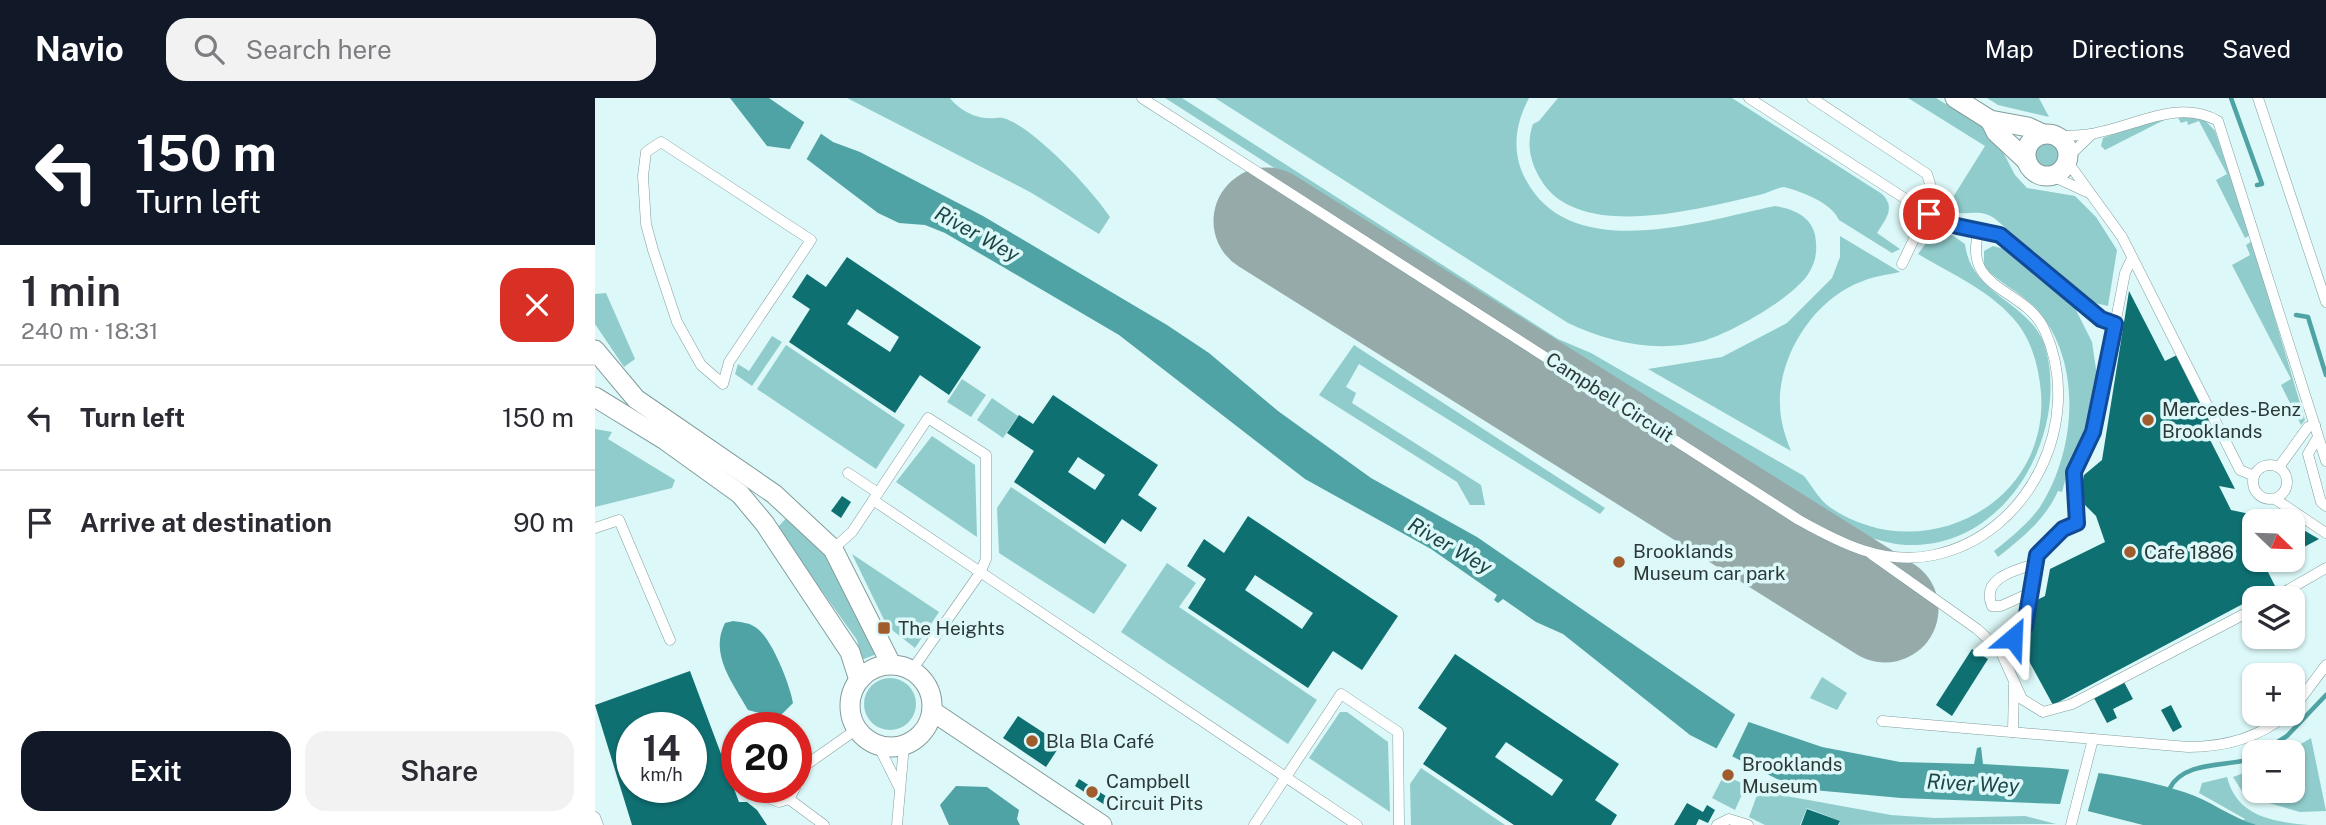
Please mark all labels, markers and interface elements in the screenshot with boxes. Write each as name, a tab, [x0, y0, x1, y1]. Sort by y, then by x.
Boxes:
search box	[166, 18, 656, 81]
text: Navio	[35, 30, 124, 68]
icon: search	[190, 30, 228, 68]
text: Search here	[246, 34, 392, 65]
text: Map	[1985, 35, 2034, 63]
text: Directions	[2072, 35, 2184, 63]
text: Saved	[2222, 35, 2291, 63]
text: 150 m	[136, 124, 277, 182]
icon: left	[21, 126, 112, 217]
text: Turn left	[136, 183, 261, 220]
pin	[1899, 184, 1959, 244]
icon: arrive	[1910, 195, 1948, 233]
water label: River Wey	[931, 200, 1024, 267]
text: 1 min	[21, 266, 121, 315]
button: close	[500, 268, 574, 342]
text: 240 m · 18:31	[21, 317, 158, 344]
street label: Campbell Circuit	[1542, 348, 1678, 446]
place label: Mercedes-Benz Brooklands	[2162, 398, 2301, 442]
icon: left	[21, 399, 59, 437]
text: Turn left	[80, 402, 185, 433]
text: 150 m	[502, 402, 574, 433]
marker: Mercedes-Benz Brooklands	[2140, 412, 2156, 428]
icon: arrive	[21, 504, 59, 542]
text: Arrive at destination	[80, 507, 332, 538]
text: 90 m	[513, 507, 574, 538]
north arrow	[2242, 509, 2305, 572]
map controls	[2242, 509, 2305, 803]
water label: River Wey	[1404, 512, 1497, 580]
place label: Brooklands Museum car park	[1633, 540, 1786, 584]
place label: Cafe 1886	[2144, 541, 2234, 563]
marker: Cafe 1886	[2122, 544, 2138, 560]
marker: Brooklands Museum car park	[1611, 554, 1627, 570]
button: layers	[2242, 586, 2305, 649]
position arrow	[1976, 601, 2050, 675]
place label: The Heights	[898, 617, 1005, 639]
marker: The Heights	[876, 620, 892, 636]
button: +	[2242, 663, 2305, 726]
speed limit sign: 20	[721, 712, 812, 803]
text: 14	[643, 728, 680, 769]
place label: Bla Bla Café	[1046, 730, 1154, 752]
button: Exit	[21, 731, 291, 811]
button: Share	[305, 731, 574, 811]
marker: Bla Bla Café	[1024, 733, 1040, 749]
button: −	[2242, 740, 2305, 803]
place label: Brooklands Museum	[1742, 753, 1842, 797]
text: km/h	[640, 764, 683, 785]
marker: Brooklands Museum	[1720, 767, 1736, 783]
water label: River Wey	[1926, 769, 2020, 798]
place label: Campbell Circuit Pits	[1106, 770, 1203, 814]
marker: Campbell Circuit Pits	[1084, 784, 1100, 800]

